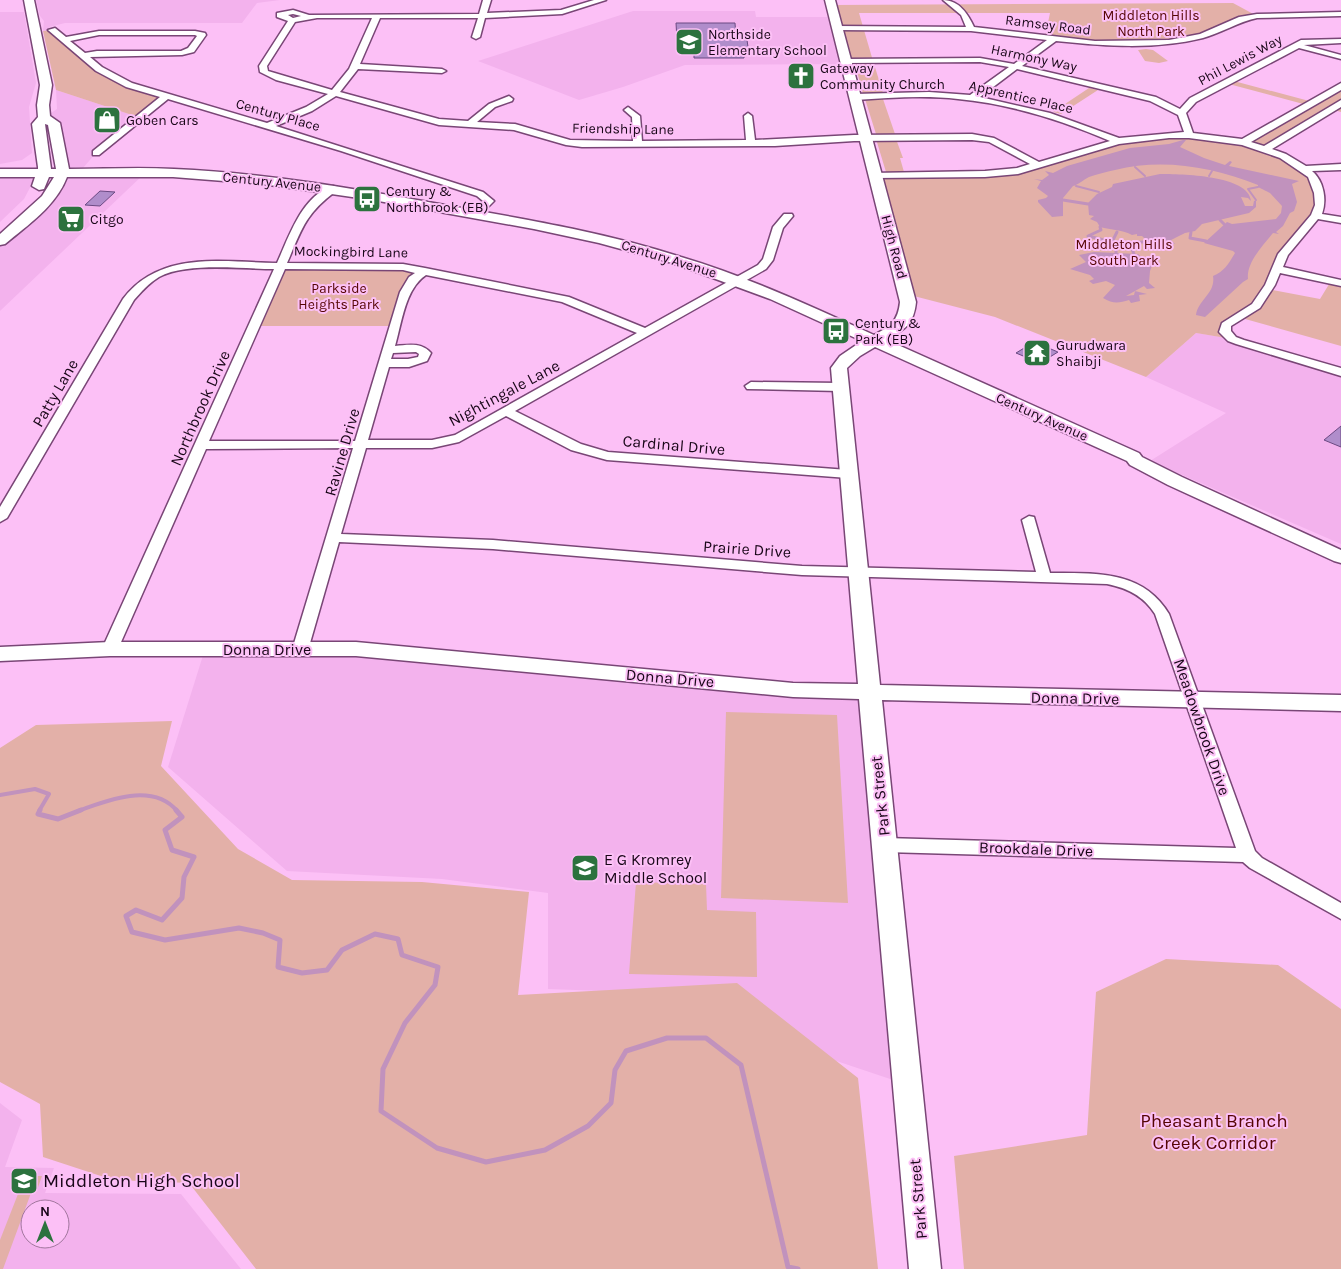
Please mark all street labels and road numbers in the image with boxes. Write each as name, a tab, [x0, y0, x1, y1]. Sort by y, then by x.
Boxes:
street label: Ramsey Road	[1004, 11, 1092, 39]
street label: Phil Lewis Way	[1195, 31, 1285, 89]
street label: Harmony Way	[989, 41, 1079, 76]
street label: Apprentice Place	[967, 77, 1075, 117]
street label: Century Place	[234, 95, 322, 135]
street label: Friendship Lane	[572, 120, 674, 138]
street label: Century Avenue	[222, 168, 322, 196]
street label: High Road	[877, 213, 911, 281]
street label: Century Avenue	[619, 236, 719, 282]
street label: Mockingbird Lane	[294, 243, 408, 261]
street label: Northbrook Drive	[166, 347, 234, 469]
street label: Patty Lane	[28, 356, 82, 430]
street label: Nightingale Lane	[445, 356, 563, 430]
street label: Century Avenue	[993, 389, 1091, 445]
street label: Ravine Drive	[320, 406, 364, 498]
street label: Cardinal Drive	[622, 431, 726, 459]
street label: Prairie Drive	[702, 536, 792, 562]
street label: Donna Drive	[223, 640, 311, 659]
street label: Meadowbrook Drive	[1170, 656, 1234, 798]
street label: Donna Drive	[625, 665, 715, 691]
street label: Donna Drive	[1031, 688, 1119, 708]
street label: Park Street	[866, 755, 894, 837]
street label: Brookdale Drive	[979, 838, 1093, 860]
street label: Park Street	[905, 1158, 931, 1240]

